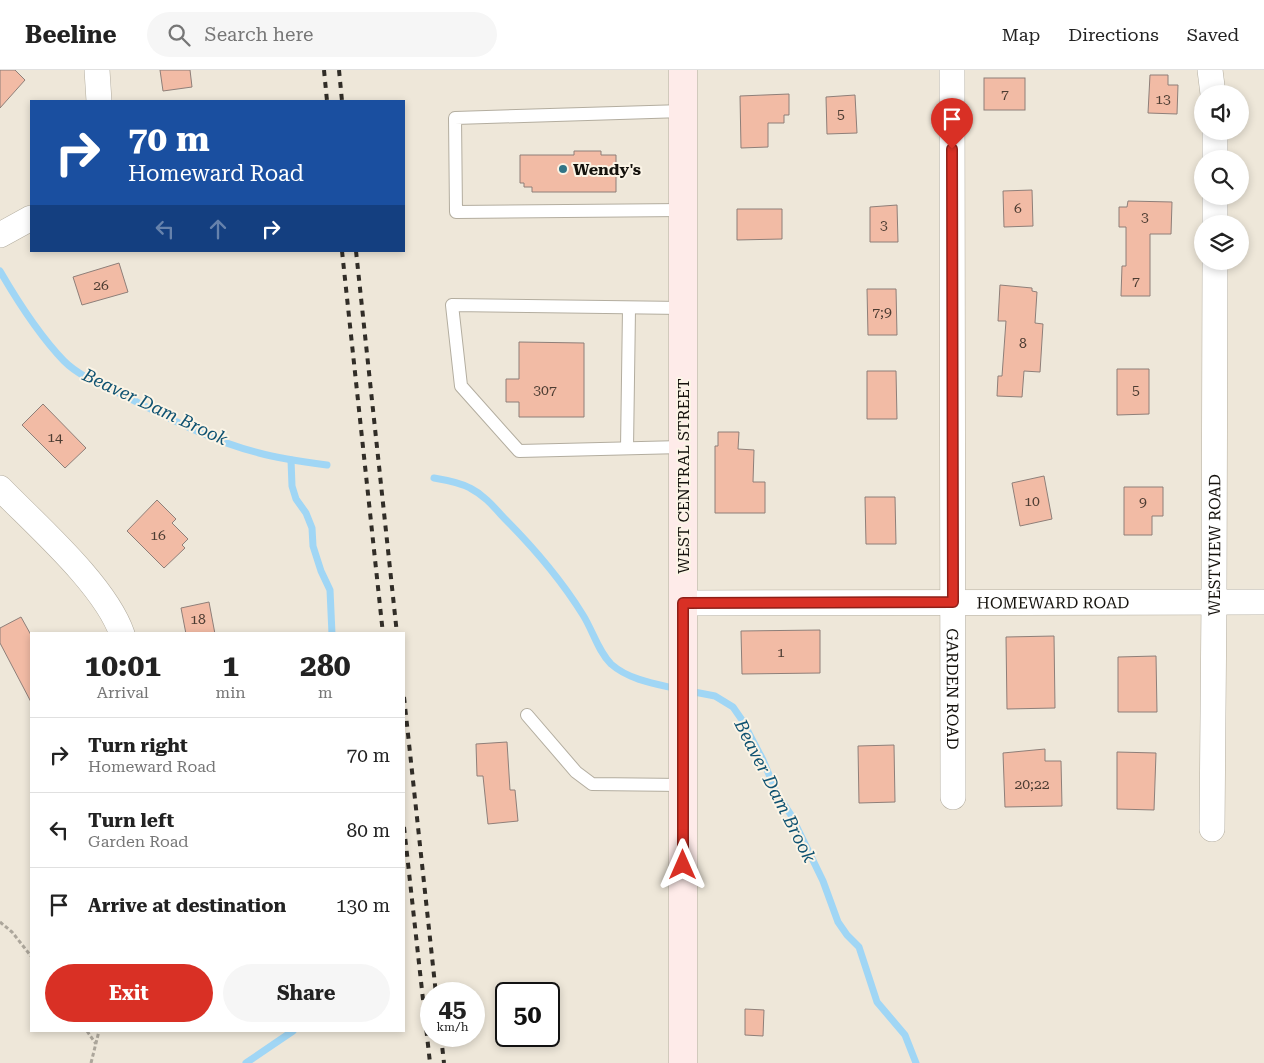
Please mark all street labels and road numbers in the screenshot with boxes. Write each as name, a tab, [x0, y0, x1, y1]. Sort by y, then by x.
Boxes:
street label: WEST CENTRAL STREET	[674, 378, 693, 574]
street label: WESTVIEW ROAD	[1205, 474, 1224, 616]
street label: HOMEWARD ROAD	[977, 593, 1129, 612]
street label: GARDEN ROAD	[943, 628, 962, 750]

